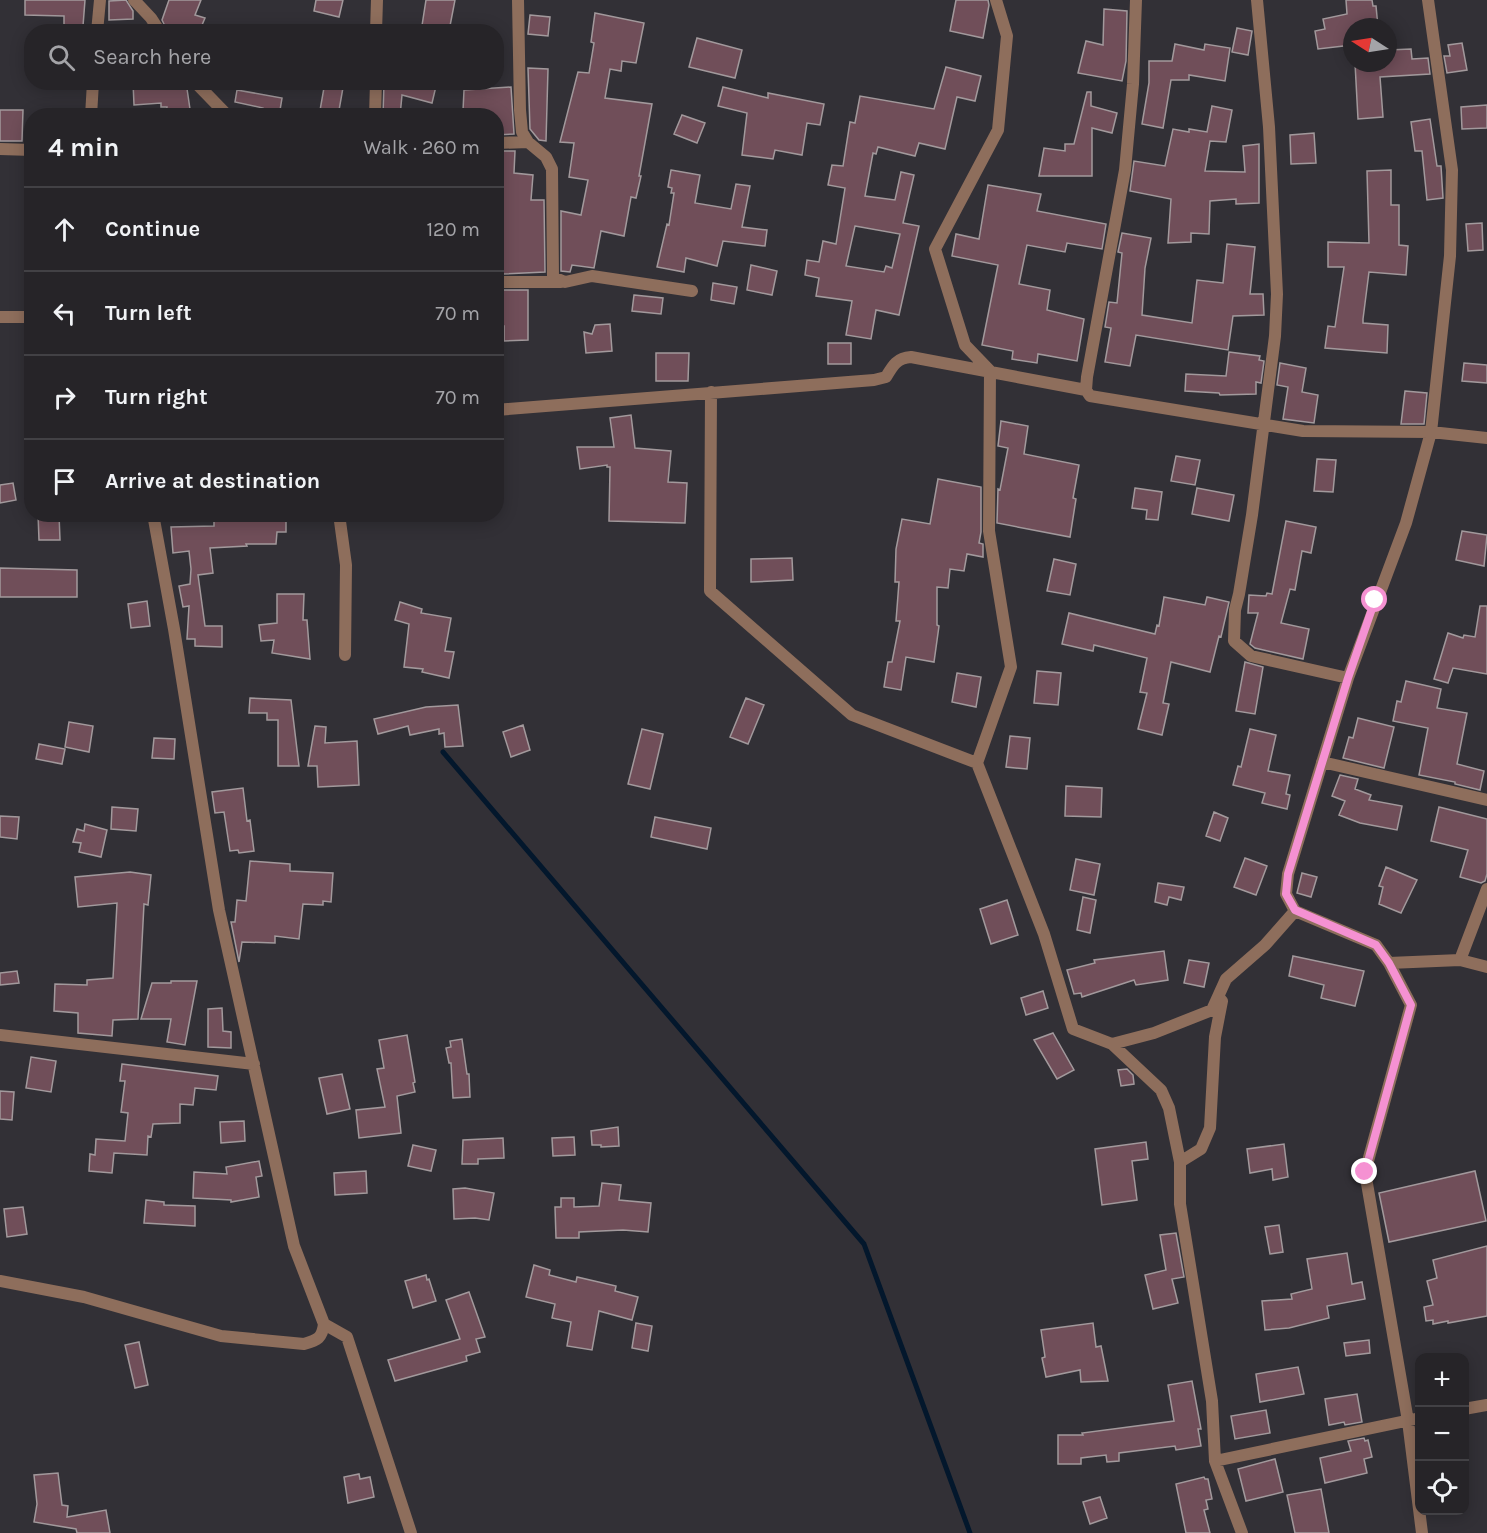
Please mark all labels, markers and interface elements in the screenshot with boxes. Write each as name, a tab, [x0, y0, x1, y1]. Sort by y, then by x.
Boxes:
north arrow	[1343, 18, 1397, 72]
search box	[24, 24, 504, 90]
icon: search	[45, 41, 78, 74]
text: Search here	[93, 44, 211, 70]
text: 4 min	[48, 132, 119, 163]
text: Walk · 260 m	[363, 136, 480, 159]
icon: ahead	[48, 213, 81, 246]
text: Continue	[105, 216, 200, 242]
text: 120 m	[426, 218, 480, 241]
icon: left	[48, 297, 81, 330]
text: Turn left	[105, 300, 192, 326]
text: 70 m	[435, 302, 480, 325]
icon: right	[48, 381, 81, 414]
text: Turn right	[105, 384, 208, 410]
text: 70 m	[435, 386, 480, 409]
icon: arrive	[48, 465, 81, 498]
text: Arrive at destination	[105, 468, 320, 494]
route start	[1361, 586, 1387, 612]
route end	[1351, 1158, 1377, 1184]
map controls	[1415, 1353, 1469, 1515]
button: +	[1415, 1353, 1469, 1407]
button: −	[1415, 1407, 1469, 1461]
button: locate	[1415, 1461, 1469, 1515]

